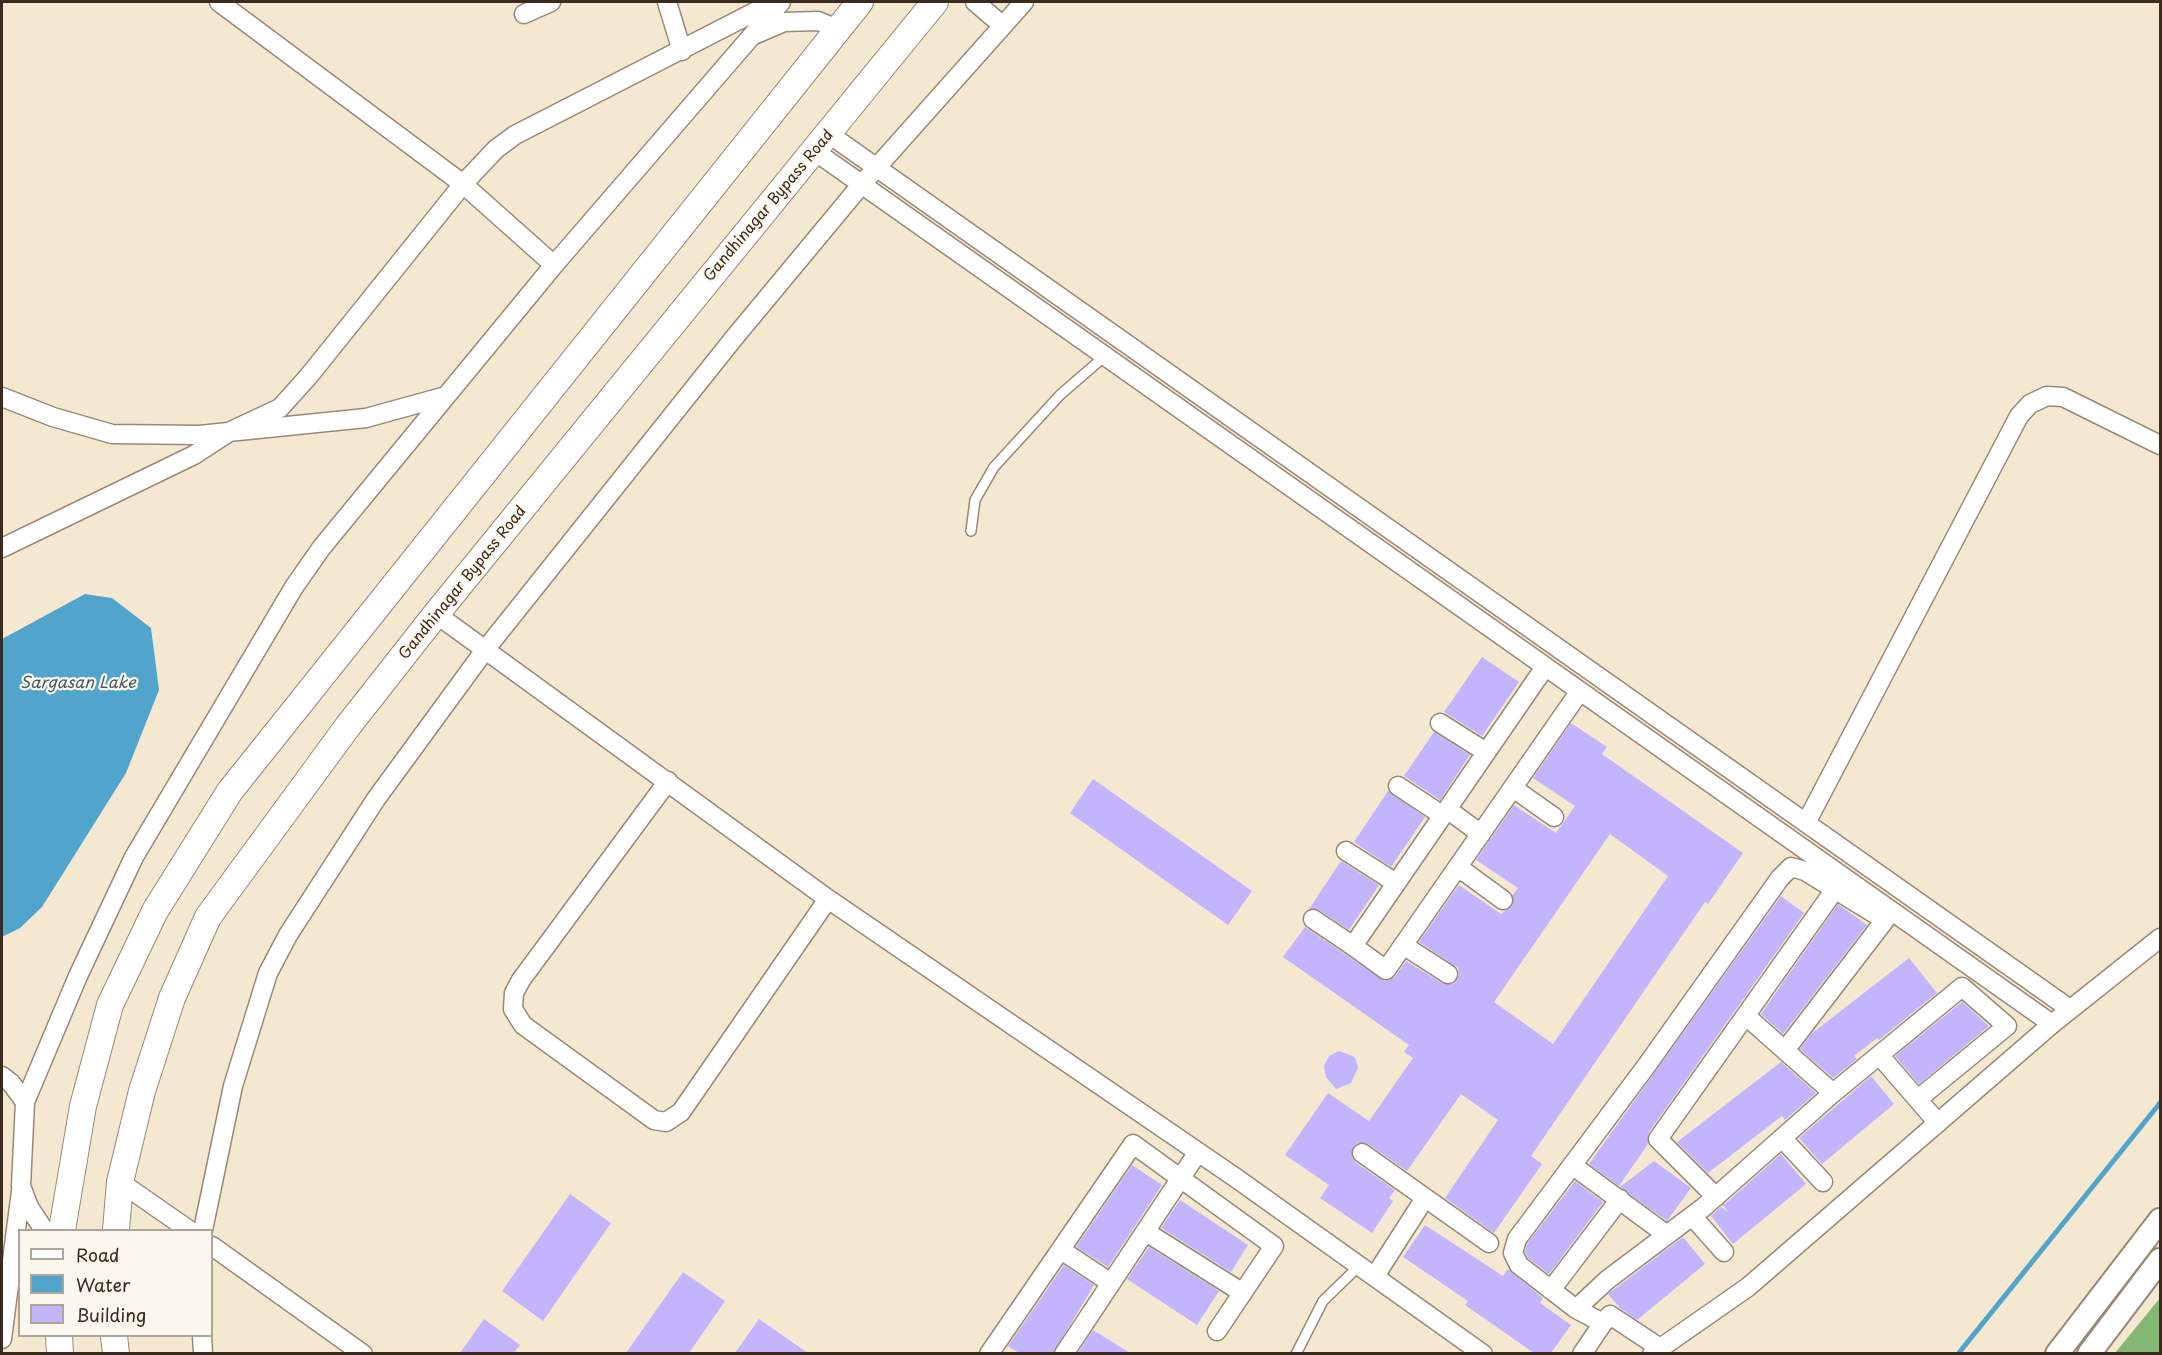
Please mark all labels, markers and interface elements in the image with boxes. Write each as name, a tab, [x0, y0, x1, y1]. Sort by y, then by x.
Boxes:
street label: Gandhinagar Bypass Road	[700, 127, 838, 285]
street label: Gandhinagar Bypass Road	[396, 503, 530, 663]
water label: Sargasan Lake	[20, 674, 136, 694]
legend	[18, 1229, 213, 1337]
text: Road	[76, 1241, 120, 1268]
text: Water	[76, 1271, 130, 1298]
text: Building	[76, 1301, 146, 1328]

